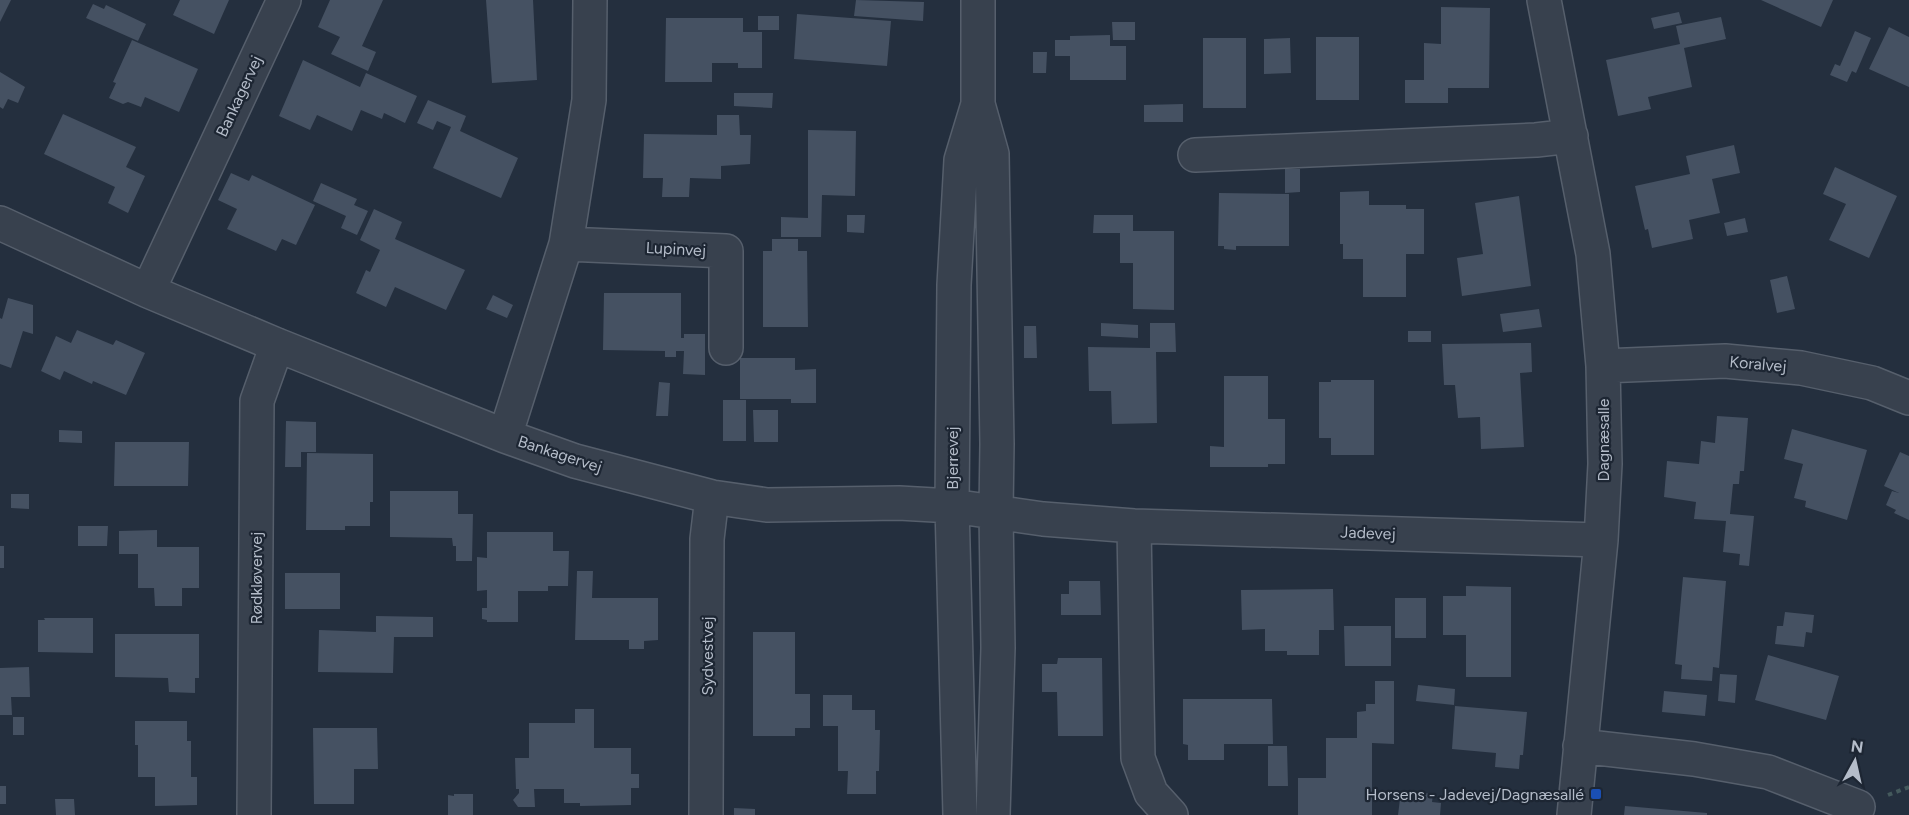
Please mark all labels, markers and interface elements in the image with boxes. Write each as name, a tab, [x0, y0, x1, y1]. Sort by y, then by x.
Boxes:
street label: Bankagervej	[212, 52, 266, 140]
street label: Lupinvej	[645, 238, 707, 260]
street label: Koralvej	[1729, 352, 1787, 376]
street label: Dagnæsalle	[1594, 398, 1613, 481]
street label: Bjerrevej	[943, 426, 962, 490]
street label: Bankagervej	[516, 431, 604, 477]
street label: Jadevej	[1340, 523, 1396, 543]
street label: Rødkløvervej	[247, 532, 266, 624]
street label: Sydvestvej	[698, 617, 717, 695]
north arrow	[1825, 731, 1885, 791]
text: N	[1850, 736, 1864, 757]
place label: Horsens - Jadevej/Dagnæsallé	[1366, 785, 1584, 804]
marker: Horsens - Jadevej/Dagnæsallé	[1589, 787, 1603, 801]

